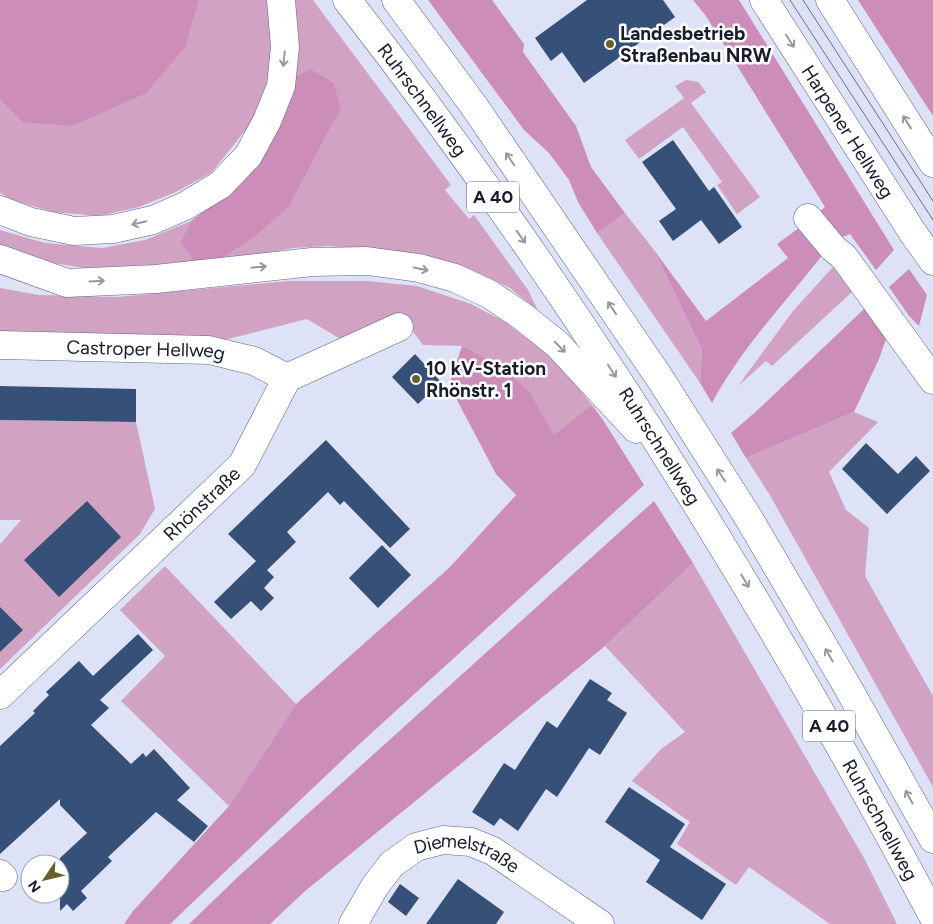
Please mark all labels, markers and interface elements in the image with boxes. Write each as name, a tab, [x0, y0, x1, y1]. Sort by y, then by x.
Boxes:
place label: Landesbetrieb Straßenbau NRW	[620, 22, 772, 67]
one-way arrow	[785, 34, 796, 48]
marker: Landesbetrieb Straßenbau NRW	[604, 38, 616, 50]
street label: Ruhrschnellweg	[373, 39, 472, 161]
one-way arrow	[279, 50, 289, 66]
street label: Harpener Hellweg	[797, 61, 899, 203]
one-way arrow	[901, 115, 912, 129]
one-way arrow	[505, 152, 515, 166]
road number: A 40	[467, 182, 519, 212]
one-way arrow	[132, 219, 148, 228]
one-way arrow	[516, 229, 526, 243]
one-way arrow	[251, 262, 267, 272]
one-way arrow	[412, 265, 428, 274]
one-way arrow	[89, 277, 105, 286]
one-way arrow	[607, 301, 617, 315]
street label: Castroper Hellweg	[66, 336, 228, 366]
one-way arrow	[553, 341, 566, 353]
place label: 10 kV-Station Rhönstr. 1	[426, 357, 546, 402]
one-way arrow	[607, 364, 618, 378]
marker: 10 kV-Station Rhönstr. 1	[410, 373, 422, 385]
street label: Ruhrschnellweg	[614, 383, 705, 509]
street label: Rhönstraße	[159, 462, 245, 546]
one-way arrow	[716, 469, 726, 483]
one-way arrow	[739, 574, 750, 588]
one-way arrow	[824, 649, 834, 663]
road number: A 40	[803, 710, 855, 741]
street label: Ruhrschnellweg	[837, 755, 923, 884]
one-way arrow	[904, 790, 914, 804]
street label: Diemelstraße	[411, 829, 524, 878]
north arrow	[20, 854, 70, 904]
text: N	[25, 877, 45, 895]

